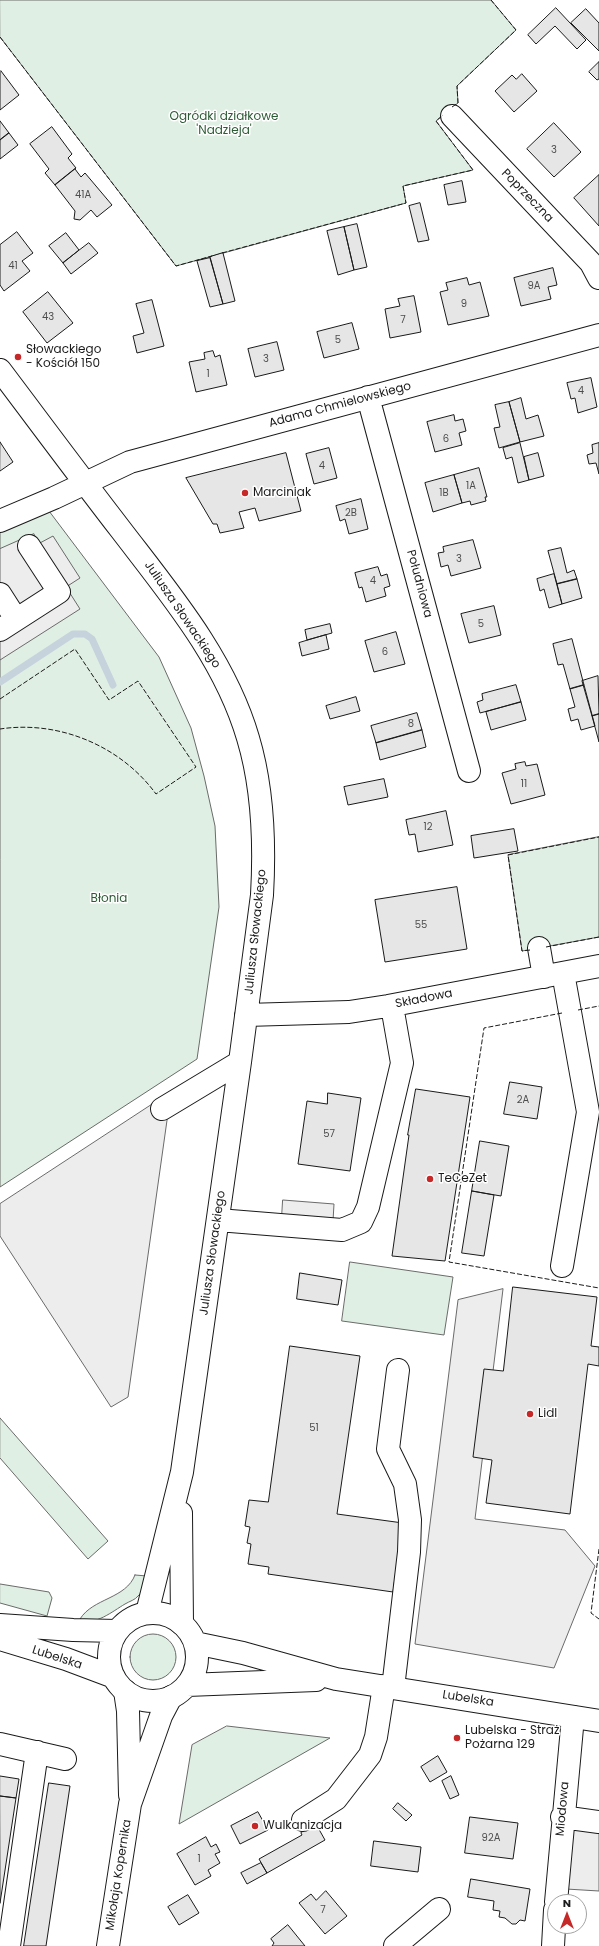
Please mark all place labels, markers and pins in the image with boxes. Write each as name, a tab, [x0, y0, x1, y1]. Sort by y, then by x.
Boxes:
place label: Słowackiego - Kościół 150	[26, 343, 101, 371]
marker: Słowackiego - Kościół 150	[13, 352, 23, 362]
place label: Marciniak	[253, 486, 311, 500]
marker: Marciniak	[240, 488, 250, 498]
place label: TeCeZet	[438, 1172, 487, 1186]
marker: TeCeZet	[425, 1174, 435, 1184]
place label: Lidl	[538, 1407, 557, 1421]
marker: Lidl	[525, 1409, 535, 1419]
place label: Lubelska - Straż Pożarna 129	[465, 1724, 559, 1752]
marker: Lubelska - Straż Pożarna 129	[452, 1733, 462, 1743]
place label: Wulkanizacja	[263, 1819, 342, 1833]
marker: Wulkanizacja	[250, 1821, 260, 1831]

